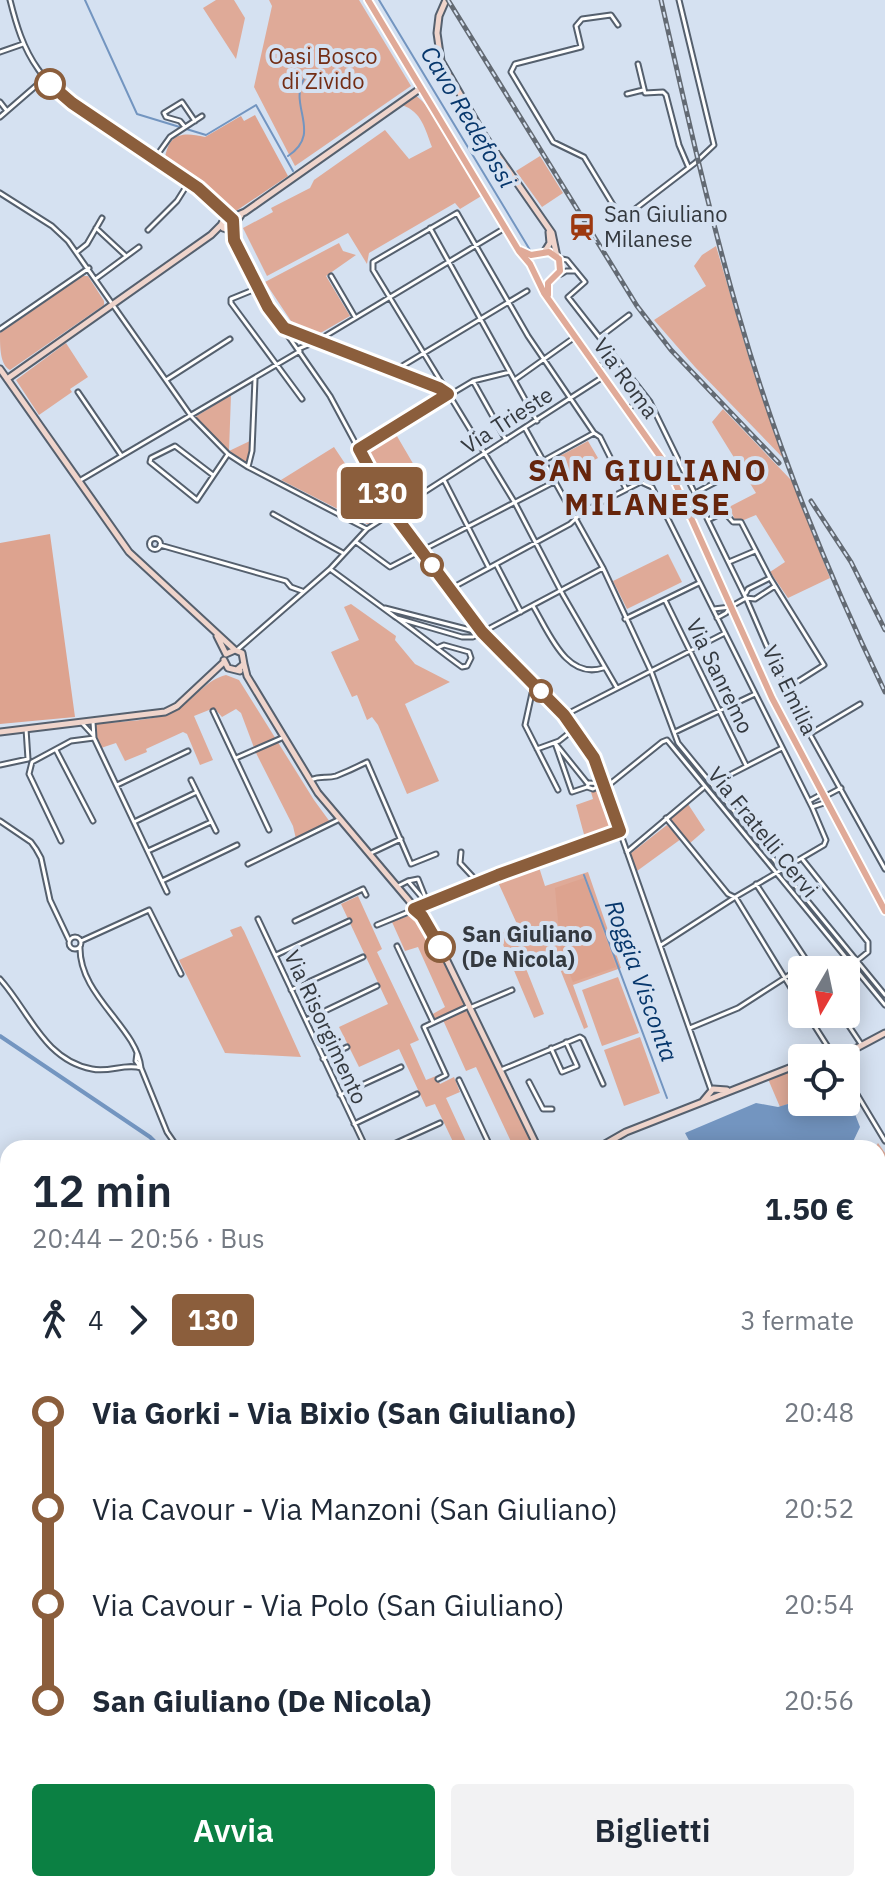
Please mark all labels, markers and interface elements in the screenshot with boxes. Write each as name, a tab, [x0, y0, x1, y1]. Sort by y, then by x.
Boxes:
water label: Cavo Redefossi	[414, 40, 524, 194]
park label: Oasi Bosco di Zivido	[268, 41, 378, 95]
unlabelled marker	[35, 69, 65, 99]
place label: San Giuliano Milanese	[604, 199, 728, 253]
station icon: San Giuliano Milanese	[567, 212, 597, 242]
street label: Via Roma	[587, 332, 666, 424]
street label: Via Trieste	[455, 379, 558, 460]
district label: SAN GIULIANO MILANESE	[528, 450, 768, 523]
line badge: 130	[336, 467, 428, 519]
text: 130	[357, 474, 407, 511]
unlabelled marker	[421, 554, 443, 576]
street label: Via Sanremo	[680, 614, 761, 738]
street label: Via Emilia	[756, 640, 825, 740]
unlabelled marker	[530, 680, 552, 702]
street label: Via Fratelli Cervi	[702, 760, 825, 903]
water label: Roggia Visconta	[598, 895, 686, 1066]
place label: San Giuliano (De Nicola)	[462, 919, 593, 973]
marker: San Giuliano (De Nicola)	[425, 932, 455, 962]
street label: Via Risorgimento	[278, 945, 375, 1109]
north arrow	[788, 956, 860, 1028]
map controls	[788, 956, 860, 1116]
button: locate	[788, 1044, 860, 1116]
text: 12 min	[32, 1162, 172, 1219]
text: 1.50 €	[765, 1189, 854, 1228]
text: 20:44 – 20:56 · Bus	[32, 1221, 265, 1255]
icon: walk	[32, 1298, 76, 1342]
icon: forward	[116, 1298, 160, 1342]
text: 130	[188, 1301, 238, 1338]
text: 4	[88, 1303, 104, 1337]
text: 3 fermate	[740, 1303, 854, 1337]
text: Via Gorki - Via Bixio (San Giuliano)	[92, 1393, 576, 1432]
text: 20:48	[784, 1395, 854, 1429]
text: Via Cavour - Via Manzoni (San Giuliano)	[92, 1489, 618, 1528]
text: 20:52	[784, 1491, 854, 1525]
text: Via Cavour - Via Polo (San Giuliano)	[92, 1585, 565, 1624]
text: 20:54	[784, 1587, 854, 1621]
text: San Giuliano (De Nicola)	[92, 1681, 431, 1720]
text: 20:56	[784, 1683, 854, 1717]
button: Avvia	[32, 1784, 435, 1876]
button: Biglietti	[451, 1784, 854, 1876]

